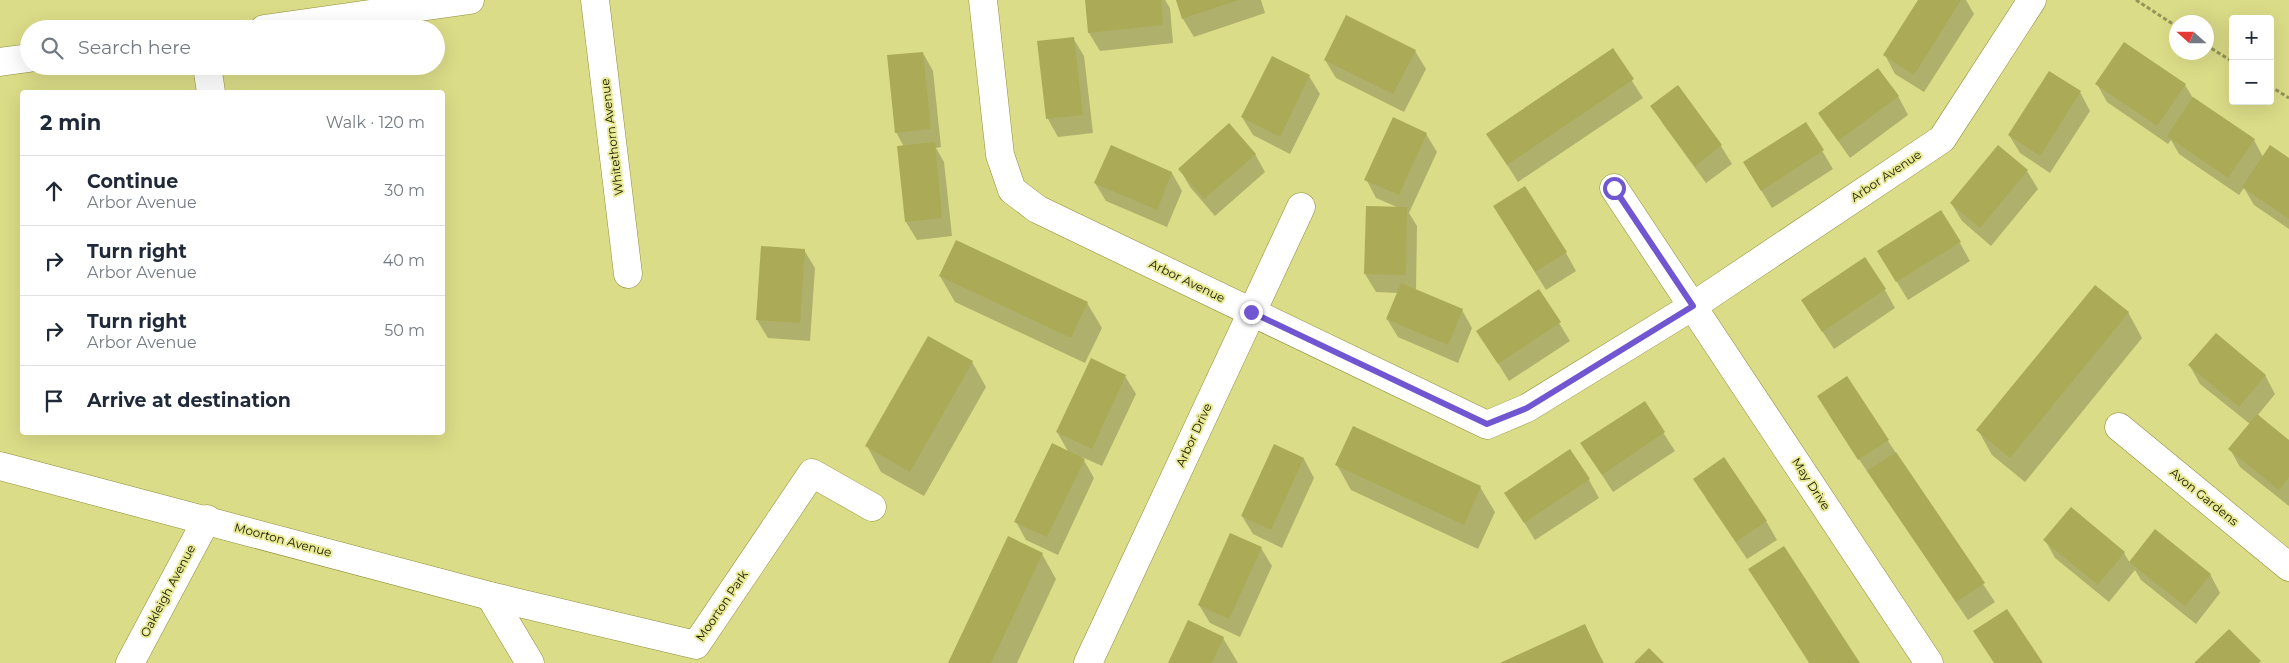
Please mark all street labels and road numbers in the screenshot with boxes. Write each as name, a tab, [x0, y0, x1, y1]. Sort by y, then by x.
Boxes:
street label: Whitethorn Avenue	[597, 78, 626, 197]
street label: Arbor Avenue	[1847, 146, 1924, 205]
street label: Arbor Avenue	[1147, 256, 1227, 305]
street label: Arbor Drive	[1172, 401, 1215, 469]
street label: May Drive	[1789, 455, 1834, 513]
street label: Avon Gardens	[2167, 464, 2242, 529]
street label: Moorton Avenue	[233, 519, 333, 560]
street label: Oakleigh Avenue	[137, 542, 198, 640]
street label: Moorton Park	[692, 567, 751, 644]

